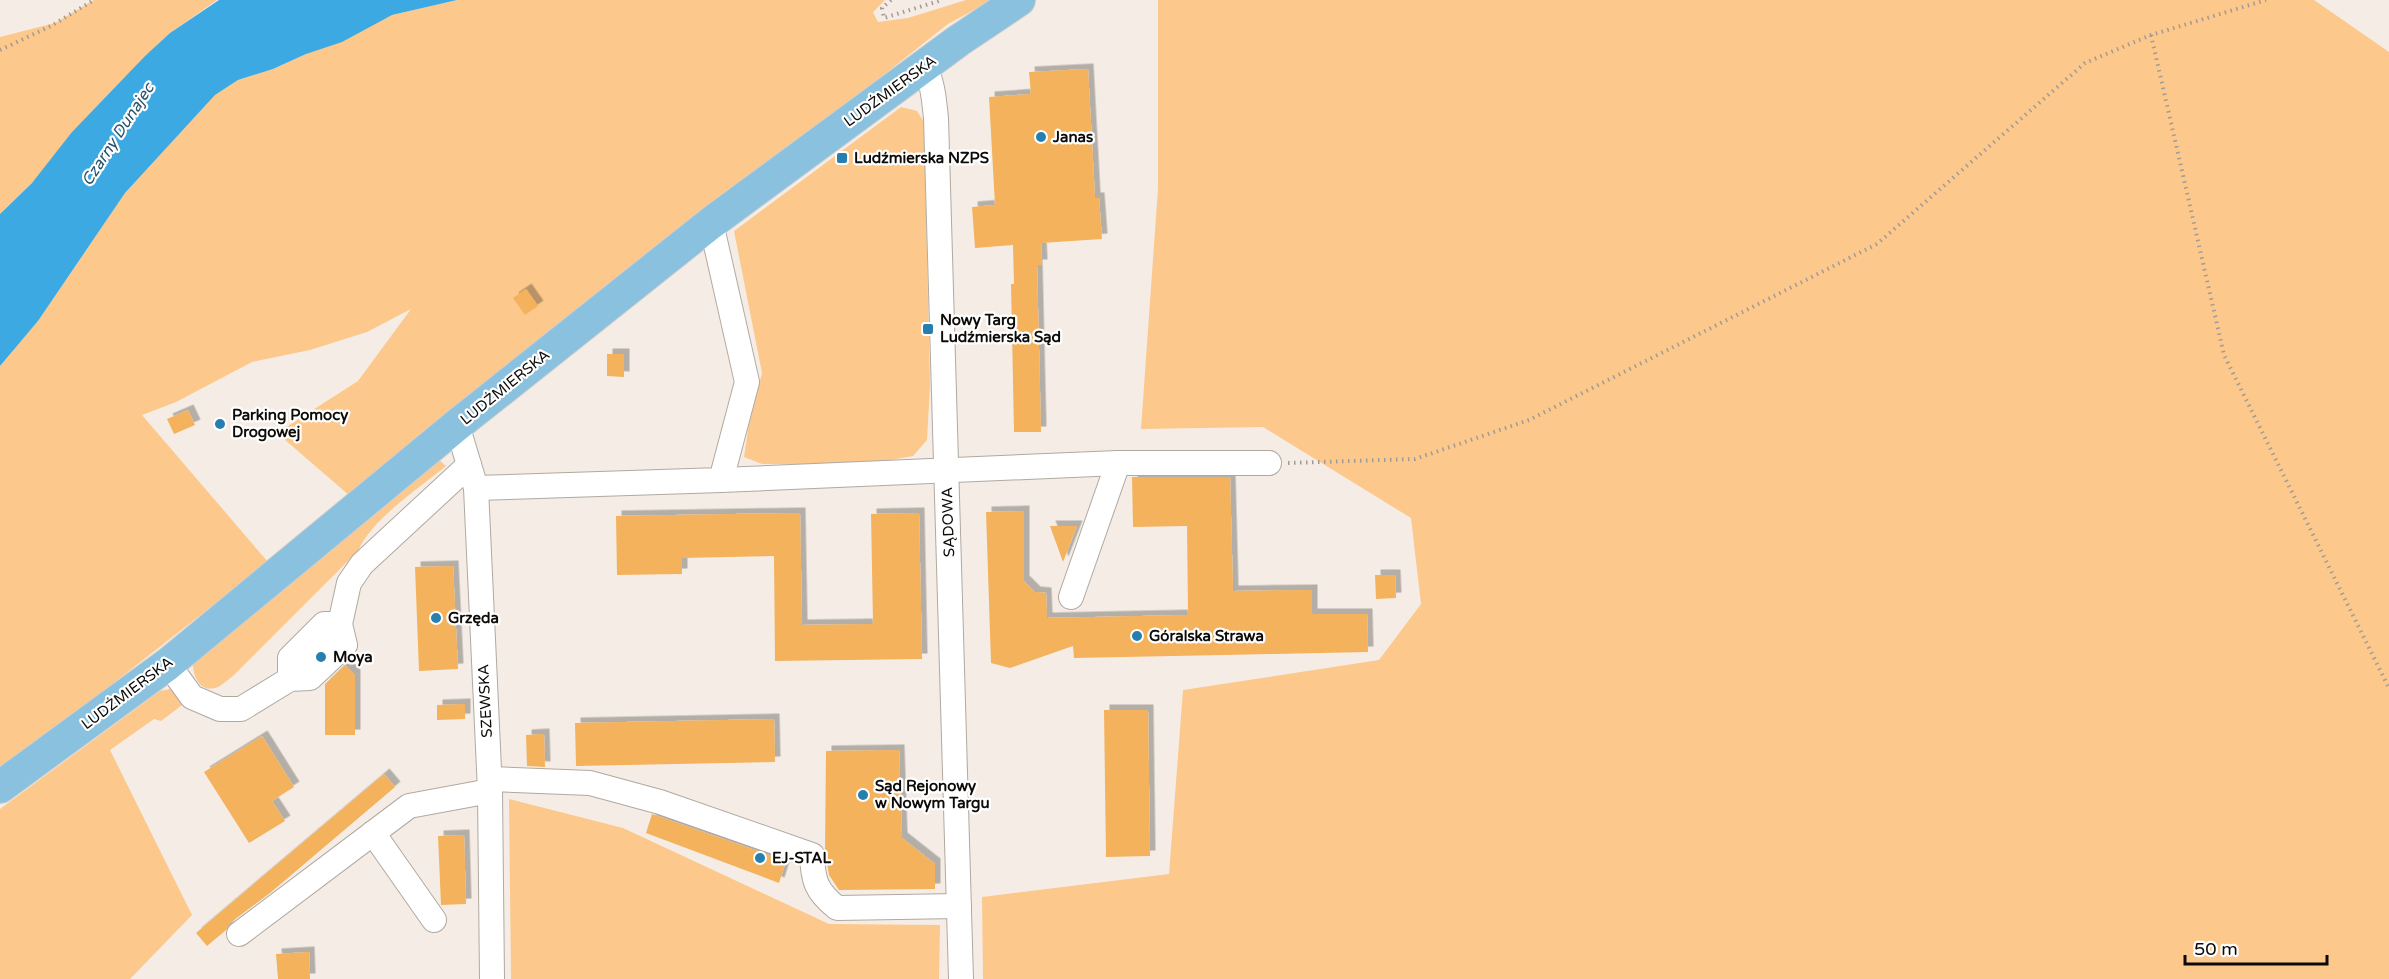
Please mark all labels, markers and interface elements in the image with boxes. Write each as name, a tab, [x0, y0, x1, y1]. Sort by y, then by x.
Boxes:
street label: LUDŹMIERSKA	[840, 51, 940, 131]
water label: Czarny Dunajec	[77, 78, 159, 190]
place label: Janas	[1052, 128, 1093, 146]
marker: Janas	[1034, 130, 1048, 144]
place label: Ludźmierska NZPS	[854, 149, 989, 167]
marker: Ludźmierska NZPS	[835, 151, 849, 165]
place label: Nowy Targ Ludźmierska Sąd	[940, 311, 1061, 346]
marker: Nowy Targ Ludźmierska Sąd	[921, 322, 935, 336]
street label: LUDŹMIERSKA	[457, 345, 553, 429]
place label: Parking Pomocy Drogowej	[232, 406, 348, 442]
marker: Parking Pomocy Drogowej	[213, 417, 227, 431]
street label: SĄDOWA	[938, 487, 958, 557]
place label: Grzęda	[448, 609, 499, 627]
marker: Grzęda	[429, 611, 443, 625]
place label: Góralska Strawa	[1149, 627, 1264, 645]
marker: Góralska Strawa	[1130, 629, 1144, 643]
place label: Moya	[333, 648, 373, 667]
marker: Moya	[314, 650, 328, 664]
street label: LUDŹMIERSKA	[78, 653, 176, 733]
street label: SZEWSKA	[474, 664, 496, 738]
place label: Sąd Rejonowy w Nowym Targu	[875, 777, 990, 813]
marker: Sąd Rejonowy w Nowym Targu	[856, 788, 870, 802]
place label: EJ-STAL	[772, 849, 831, 867]
marker: EJ-STAL	[753, 851, 767, 865]
scale bar	[2185, 928, 2328, 966]
text: 50 m	[2194, 938, 2238, 960]

